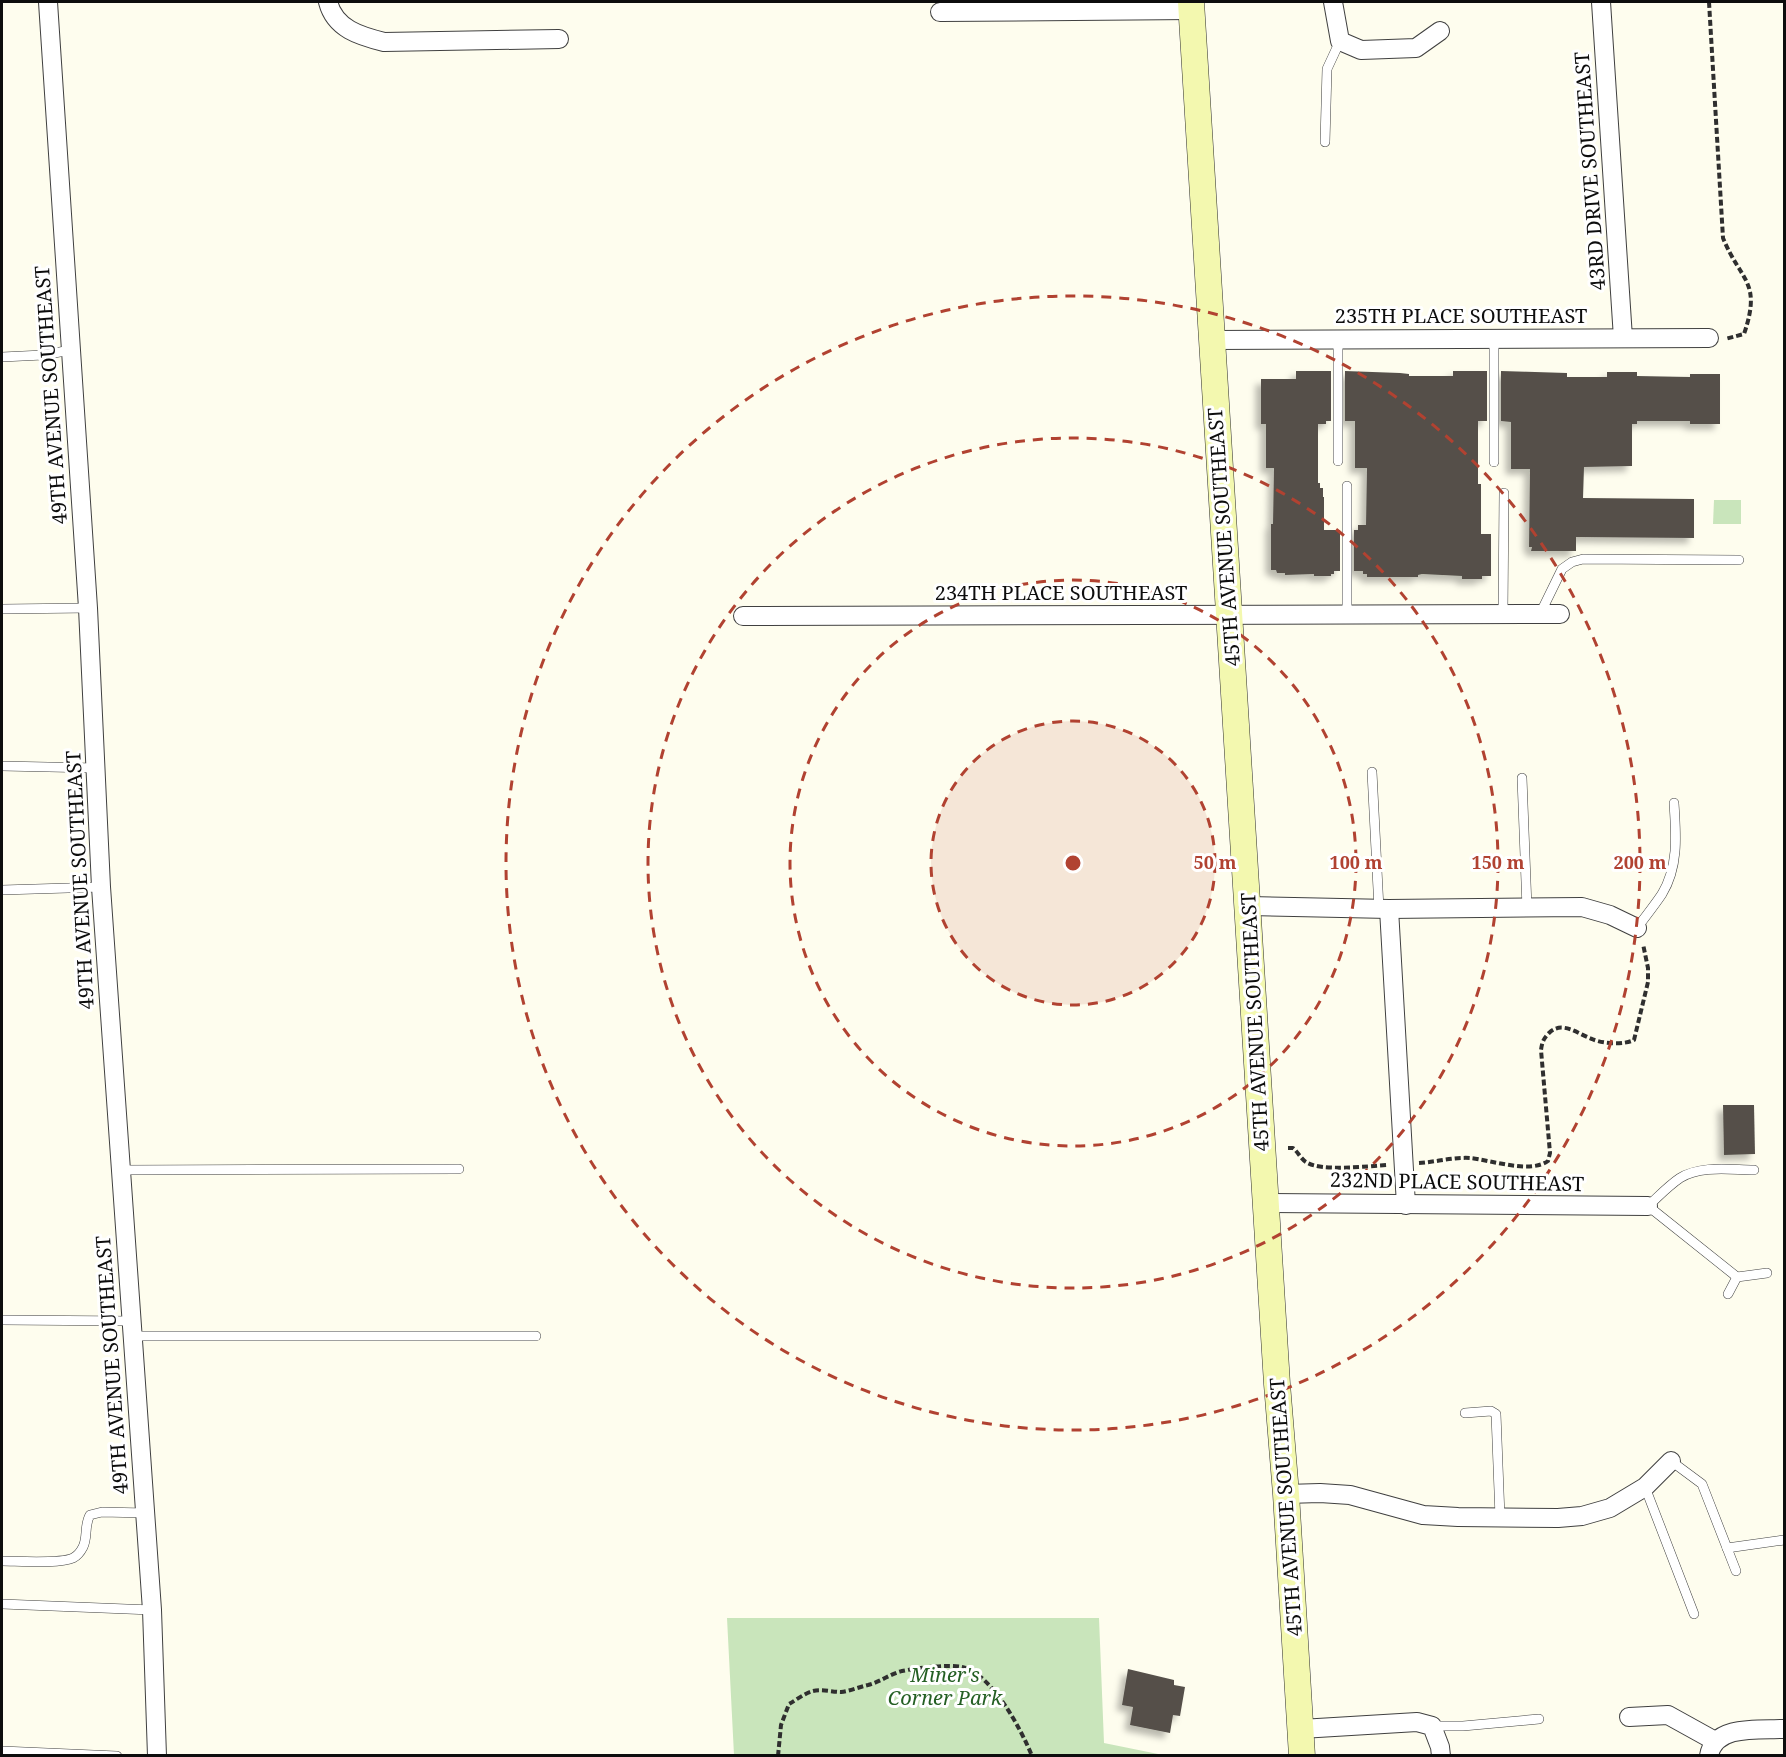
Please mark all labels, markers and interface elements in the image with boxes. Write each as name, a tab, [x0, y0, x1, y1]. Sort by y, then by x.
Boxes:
street label: 43RD DRIVE SOUTHEAST	[1568, 51, 1611, 291]
street label: 49TH AVENUE SOUTHEAST	[28, 265, 73, 525]
street label: 235TH PLACE SOUTHEAST	[1335, 302, 1587, 329]
street label: 45TH AVENUE SOUTHEAST	[1201, 407, 1246, 667]
street label: 234TH PLACE SOUTHEAST	[935, 579, 1187, 606]
street label: 49TH AVENUE SOUTHEAST	[59, 750, 100, 1010]
text: 50 m	[1194, 850, 1237, 874]
text: 100 m	[1330, 850, 1383, 874]
text: 150 m	[1472, 850, 1525, 874]
text: 200 m	[1614, 850, 1667, 874]
centre of rings	[1063, 853, 1083, 873]
street label: 45TH AVENUE SOUTHEAST	[1234, 892, 1275, 1152]
street label: 232ND PLACE SOUTHEAST	[1330, 1166, 1584, 1197]
street label: 49TH AVENUE SOUTHEAST	[89, 1235, 134, 1495]
street label: 45TH AVENUE SOUTHEAST	[1263, 1377, 1308, 1637]
park label: Miner's Corner Park	[888, 1661, 1003, 1711]

